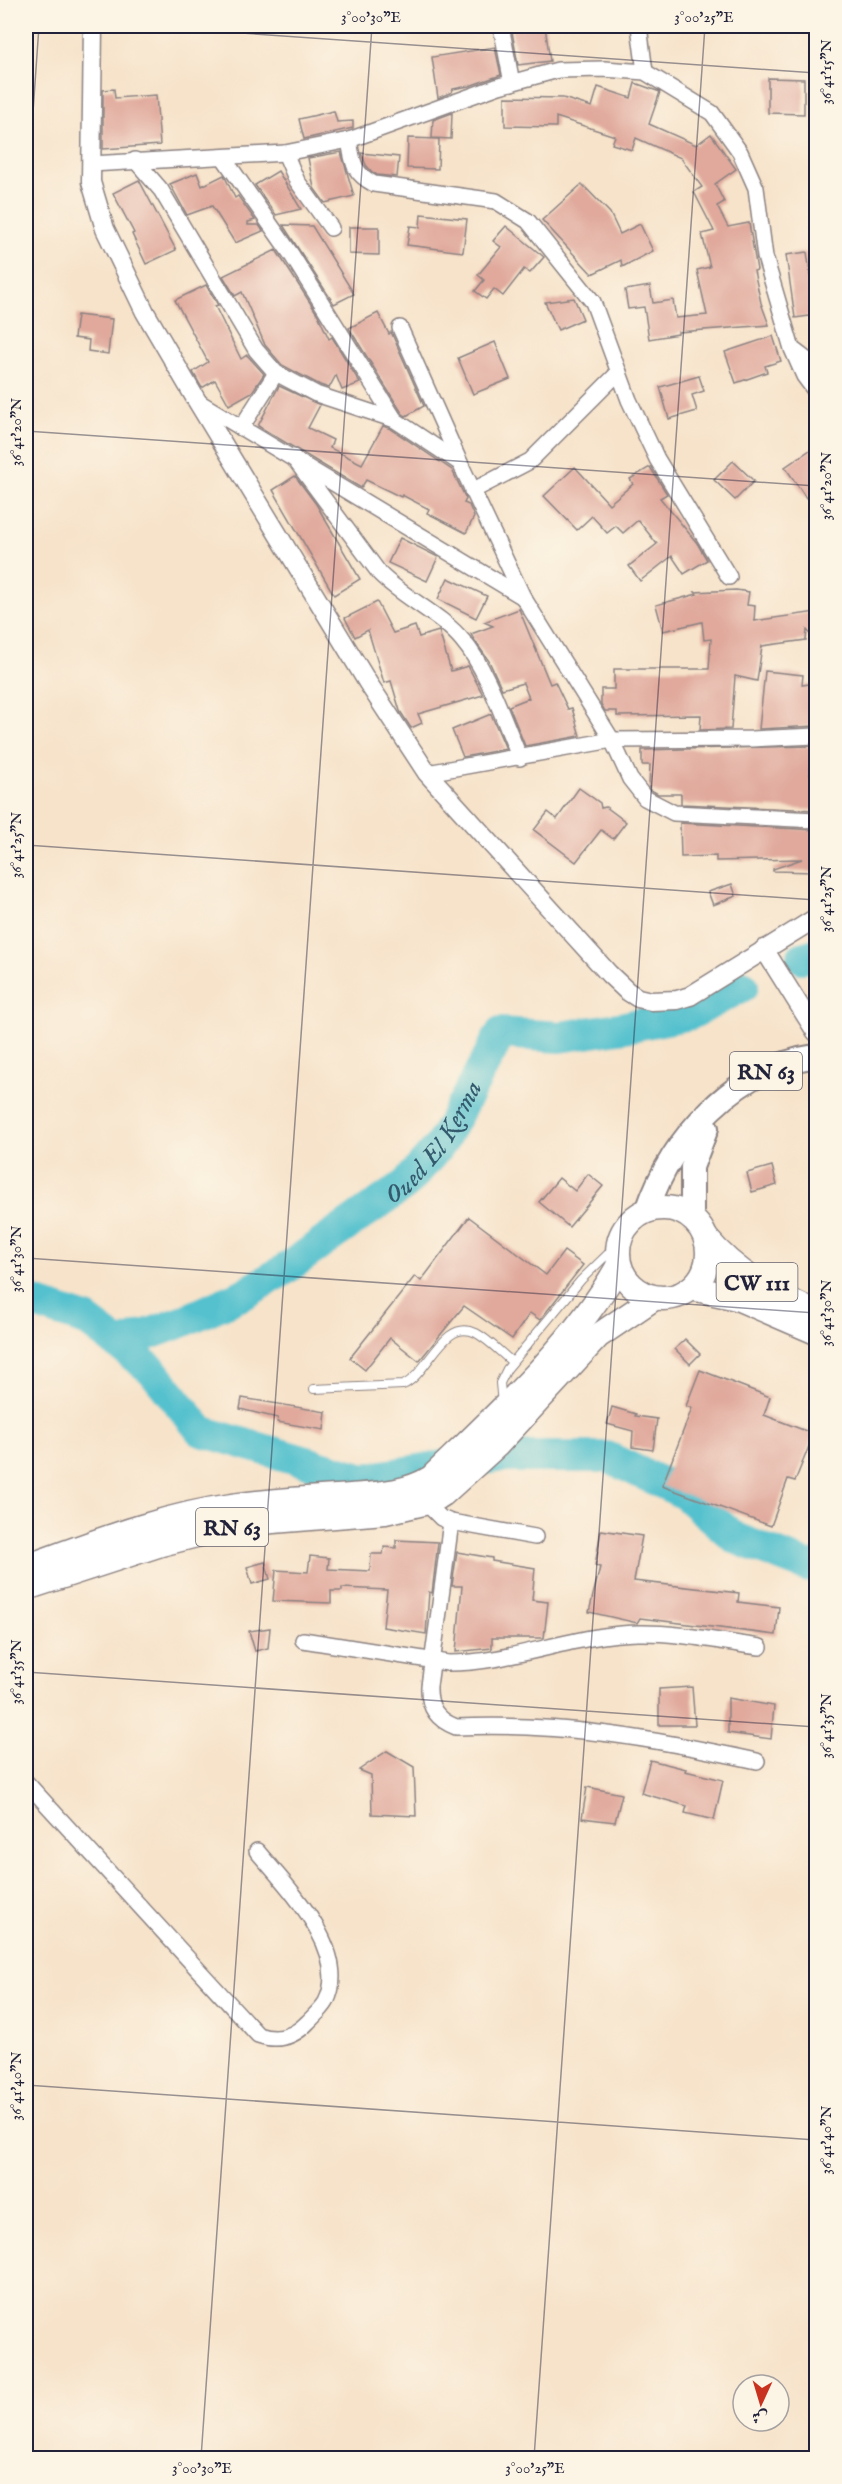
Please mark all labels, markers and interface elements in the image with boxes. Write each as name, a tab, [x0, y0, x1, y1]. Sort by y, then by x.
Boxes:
text: 3°00'30"E	[341, 8, 401, 27]
text: 3°00'25"E	[674, 8, 734, 27]
text: 36°41'15"N	[817, 39, 836, 105]
text: 36°41'20"N	[7, 398, 26, 466]
text: 36°41'20"N	[817, 452, 836, 520]
text: 36°41'25"N	[7, 812, 26, 878]
text: 36°41'25"N	[817, 866, 836, 932]
road number: RN 63	[730, 1052, 802, 1090]
water label: Oued El Kerma	[378, 1075, 490, 1212]
text: 36°41'30"N	[7, 1225, 26, 1293]
road number: CW 111	[716, 1263, 798, 1301]
text: 36°41'30"N	[817, 1279, 836, 1347]
road number: RN 63	[196, 1508, 268, 1546]
text: 36°41'35"N	[7, 1639, 26, 1705]
text: 36°41'35"N	[817, 1693, 836, 1759]
text: 36°41'40"N	[7, 2052, 26, 2120]
text: 36°41'40"N	[817, 2106, 836, 2174]
north arrow	[731, 2373, 791, 2433]
text: ش	[751, 2405, 769, 2426]
text: 3°00'30"E	[172, 2459, 232, 2478]
text: 3°00'25"E	[505, 2459, 565, 2478]

